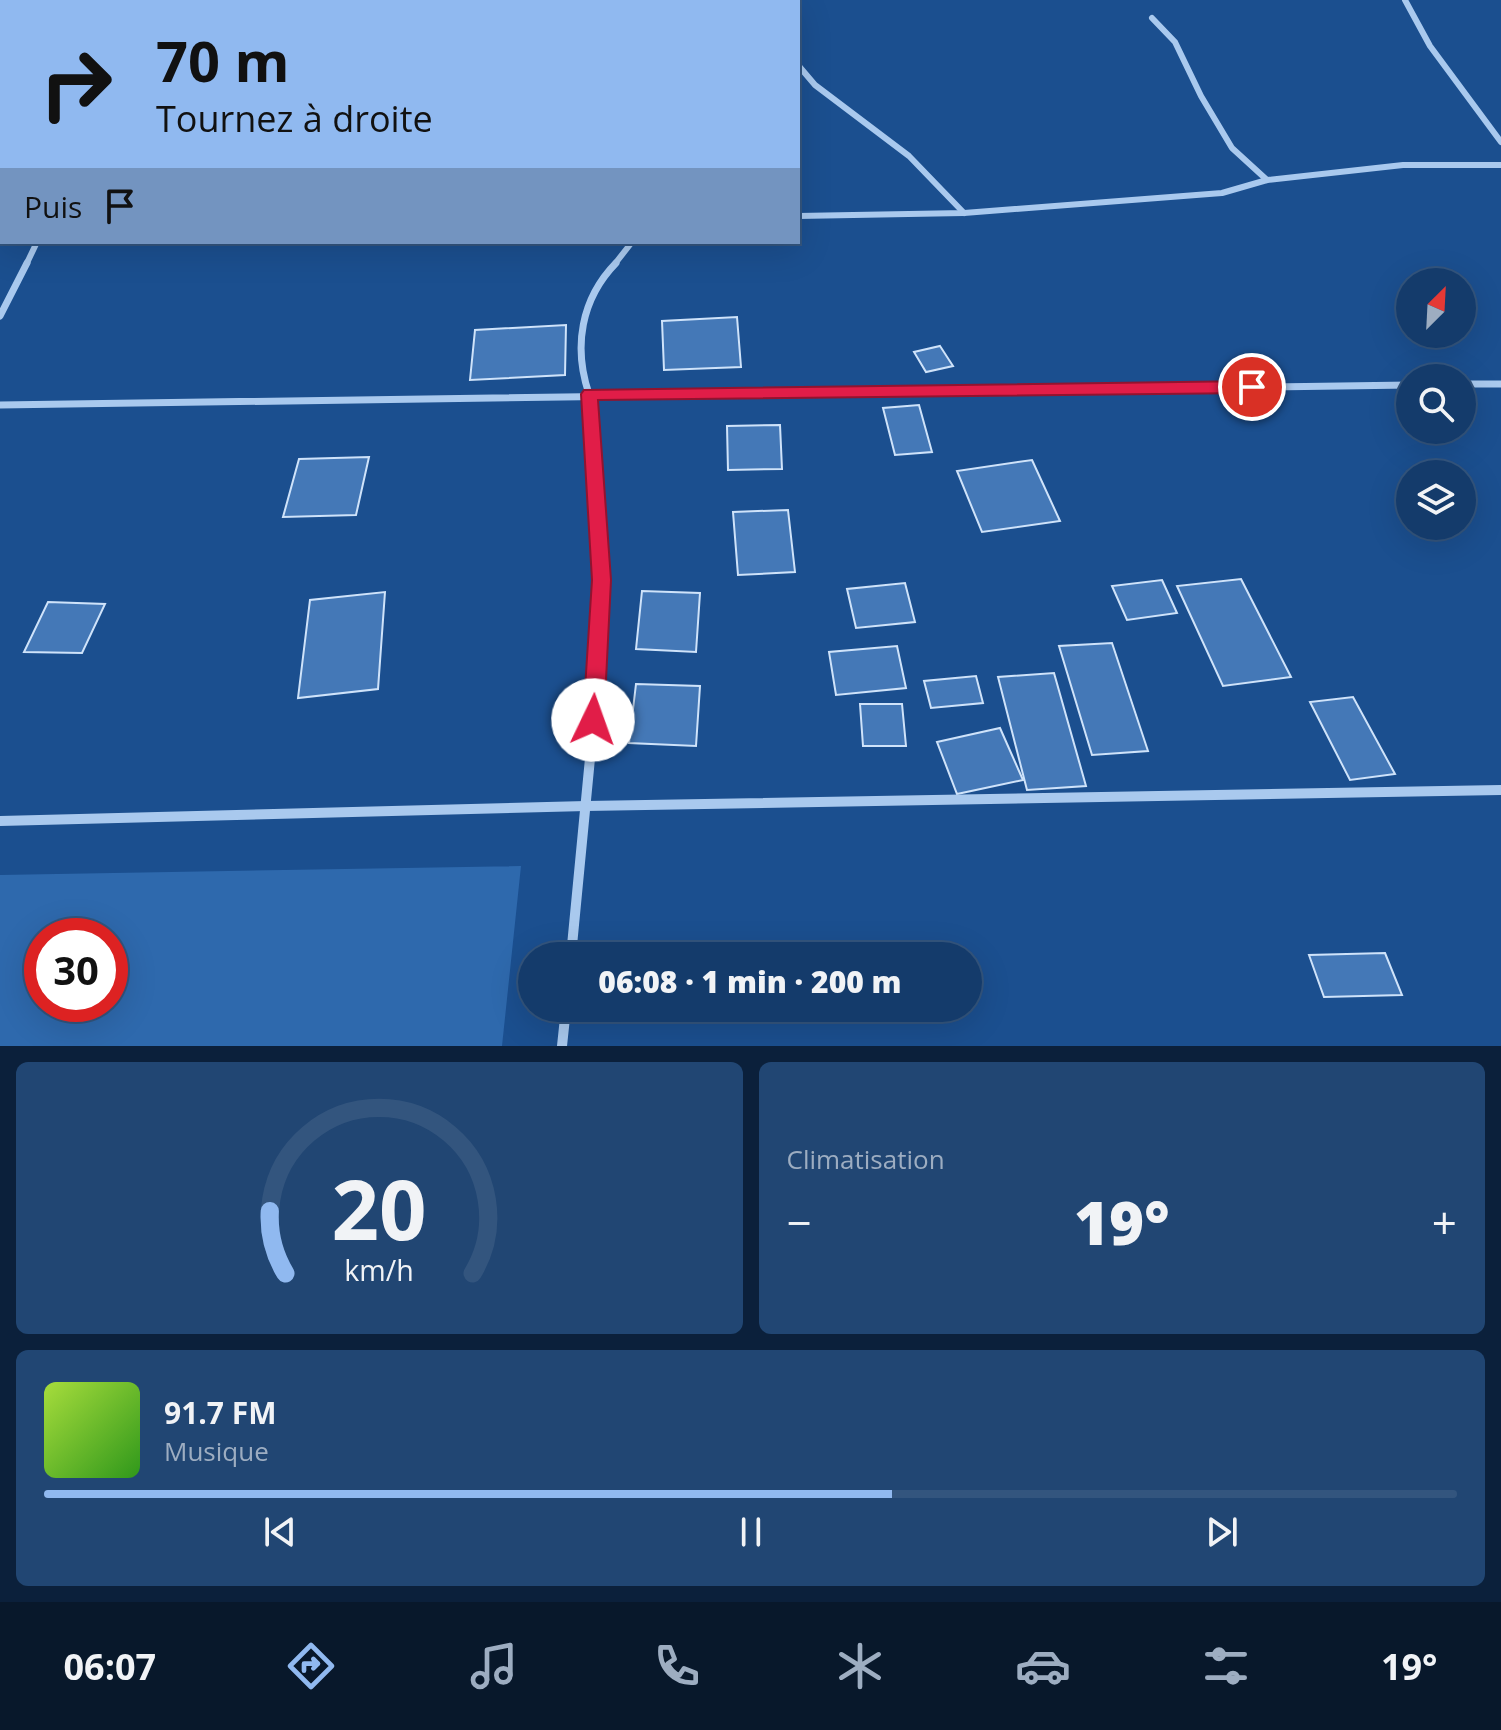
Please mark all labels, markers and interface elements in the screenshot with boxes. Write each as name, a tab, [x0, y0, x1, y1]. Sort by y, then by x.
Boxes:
text: 70 m	[156, 22, 290, 98]
icon: right	[24, 32, 128, 136]
text: Tournez à droite	[156, 94, 433, 143]
icon: arrive	[98, 184, 142, 228]
text: Puis	[24, 186, 82, 227]
north arrow	[1396, 268, 1476, 348]
map controls	[1396, 268, 1476, 540]
pin	[1218, 353, 1286, 421]
button: search	[1396, 364, 1476, 444]
icon: arrive	[1230, 365, 1274, 409]
button: layers	[1396, 460, 1476, 540]
position arrow	[551, 678, 635, 762]
speed limit sign: 30	[24, 918, 128, 1022]
text: 06:08 · 1 min · 200 m	[598, 961, 902, 1002]
text: Climatisation	[787, 1141, 945, 1177]
text: 20	[332, 1151, 427, 1264]
text: 19°	[1074, 1181, 1170, 1263]
text: −	[787, 1192, 812, 1252]
text: +	[1432, 1192, 1457, 1252]
text: km/h	[345, 1250, 414, 1289]
text: 91.7 FM	[164, 1392, 277, 1433]
text: Musique	[164, 1433, 269, 1469]
icon: previous	[258, 1510, 302, 1554]
icon: pause	[729, 1510, 773, 1554]
icon: next	[1200, 1510, 1244, 1554]
icon: directions	[283, 1638, 339, 1694]
icon: music	[466, 1638, 522, 1694]
icon: phone	[649, 1638, 705, 1694]
icon: climate	[832, 1638, 888, 1694]
icon: car	[1015, 1638, 1071, 1694]
icon: filters	[1198, 1638, 1254, 1694]
text: 06:07	[63, 1642, 156, 1691]
text: 19°	[1381, 1642, 1437, 1691]

